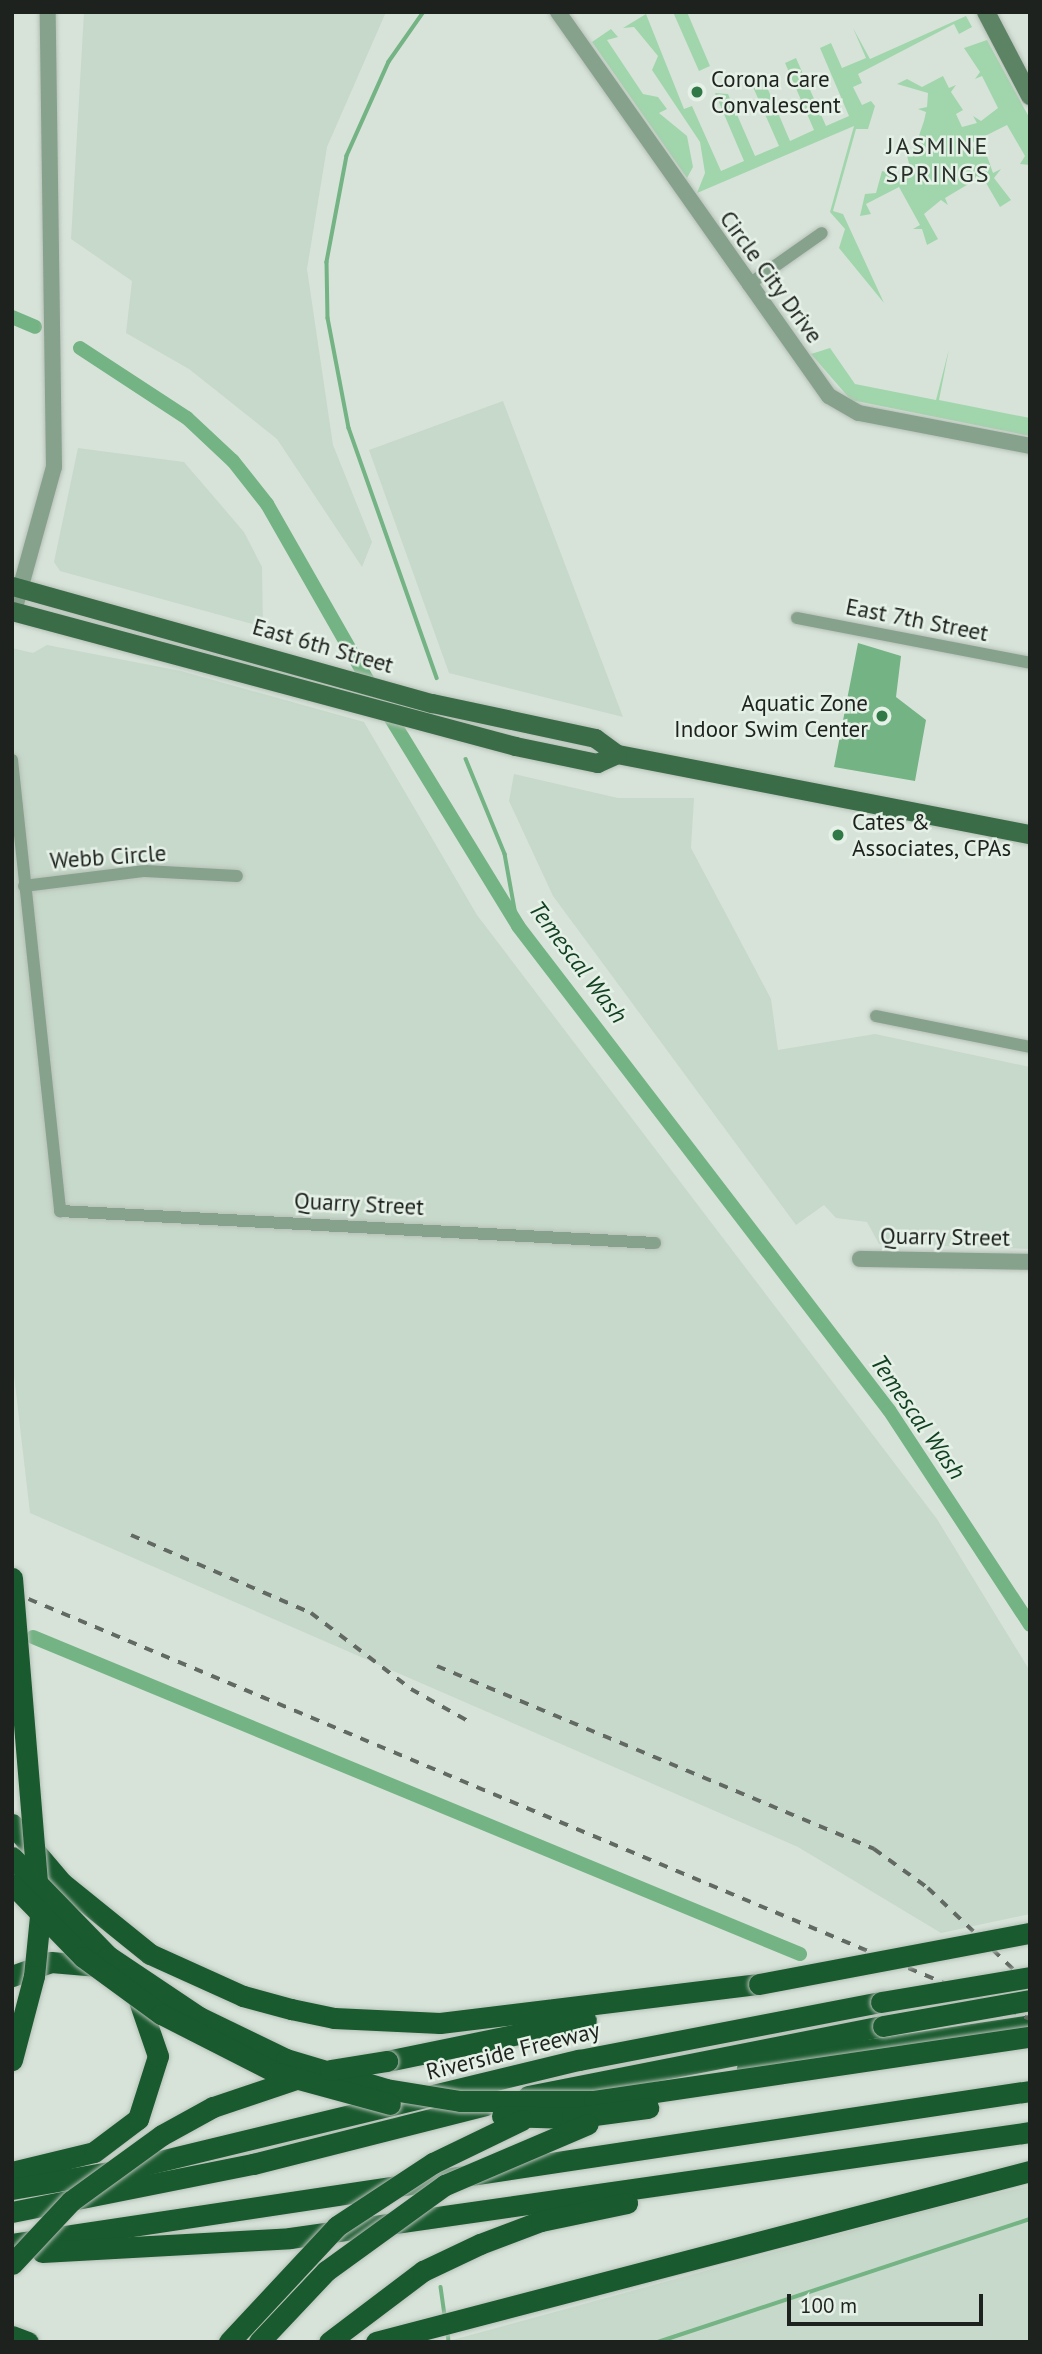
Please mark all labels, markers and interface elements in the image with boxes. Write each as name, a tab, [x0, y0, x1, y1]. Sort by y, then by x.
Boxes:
place label: Corona Care Convalescent	[711, 65, 841, 119]
marker: Corona Care Convalescent	[689, 84, 705, 100]
district label: JASMINE SPRINGS	[886, 132, 990, 188]
street label: Circle City Drive	[714, 205, 828, 349]
street label: East 7th Street	[843, 593, 991, 647]
street label: East 6th Street	[249, 613, 397, 679]
place label: Aquatic Zone Indoor Swim Center	[674, 689, 868, 743]
marker: Aquatic Zone Indoor Swim Center	[874, 708, 890, 724]
place label: Cates & Associates, CPAs	[852, 808, 1013, 862]
marker: Cates & Associates, CPAs	[830, 827, 846, 843]
street label: Webb Circle	[49, 839, 167, 875]
water label: Temescal Wash	[522, 895, 634, 1029]
street label: Quarry Street	[293, 1187, 425, 1221]
street label: Quarry Street	[879, 1222, 1011, 1252]
water label: Temescal Wash	[864, 1349, 972, 1485]
street label: Riverside Freeway	[423, 2016, 603, 2086]
scale bar	[790, 2280, 986, 2324]
text: 100 m	[800, 2292, 857, 2319]

